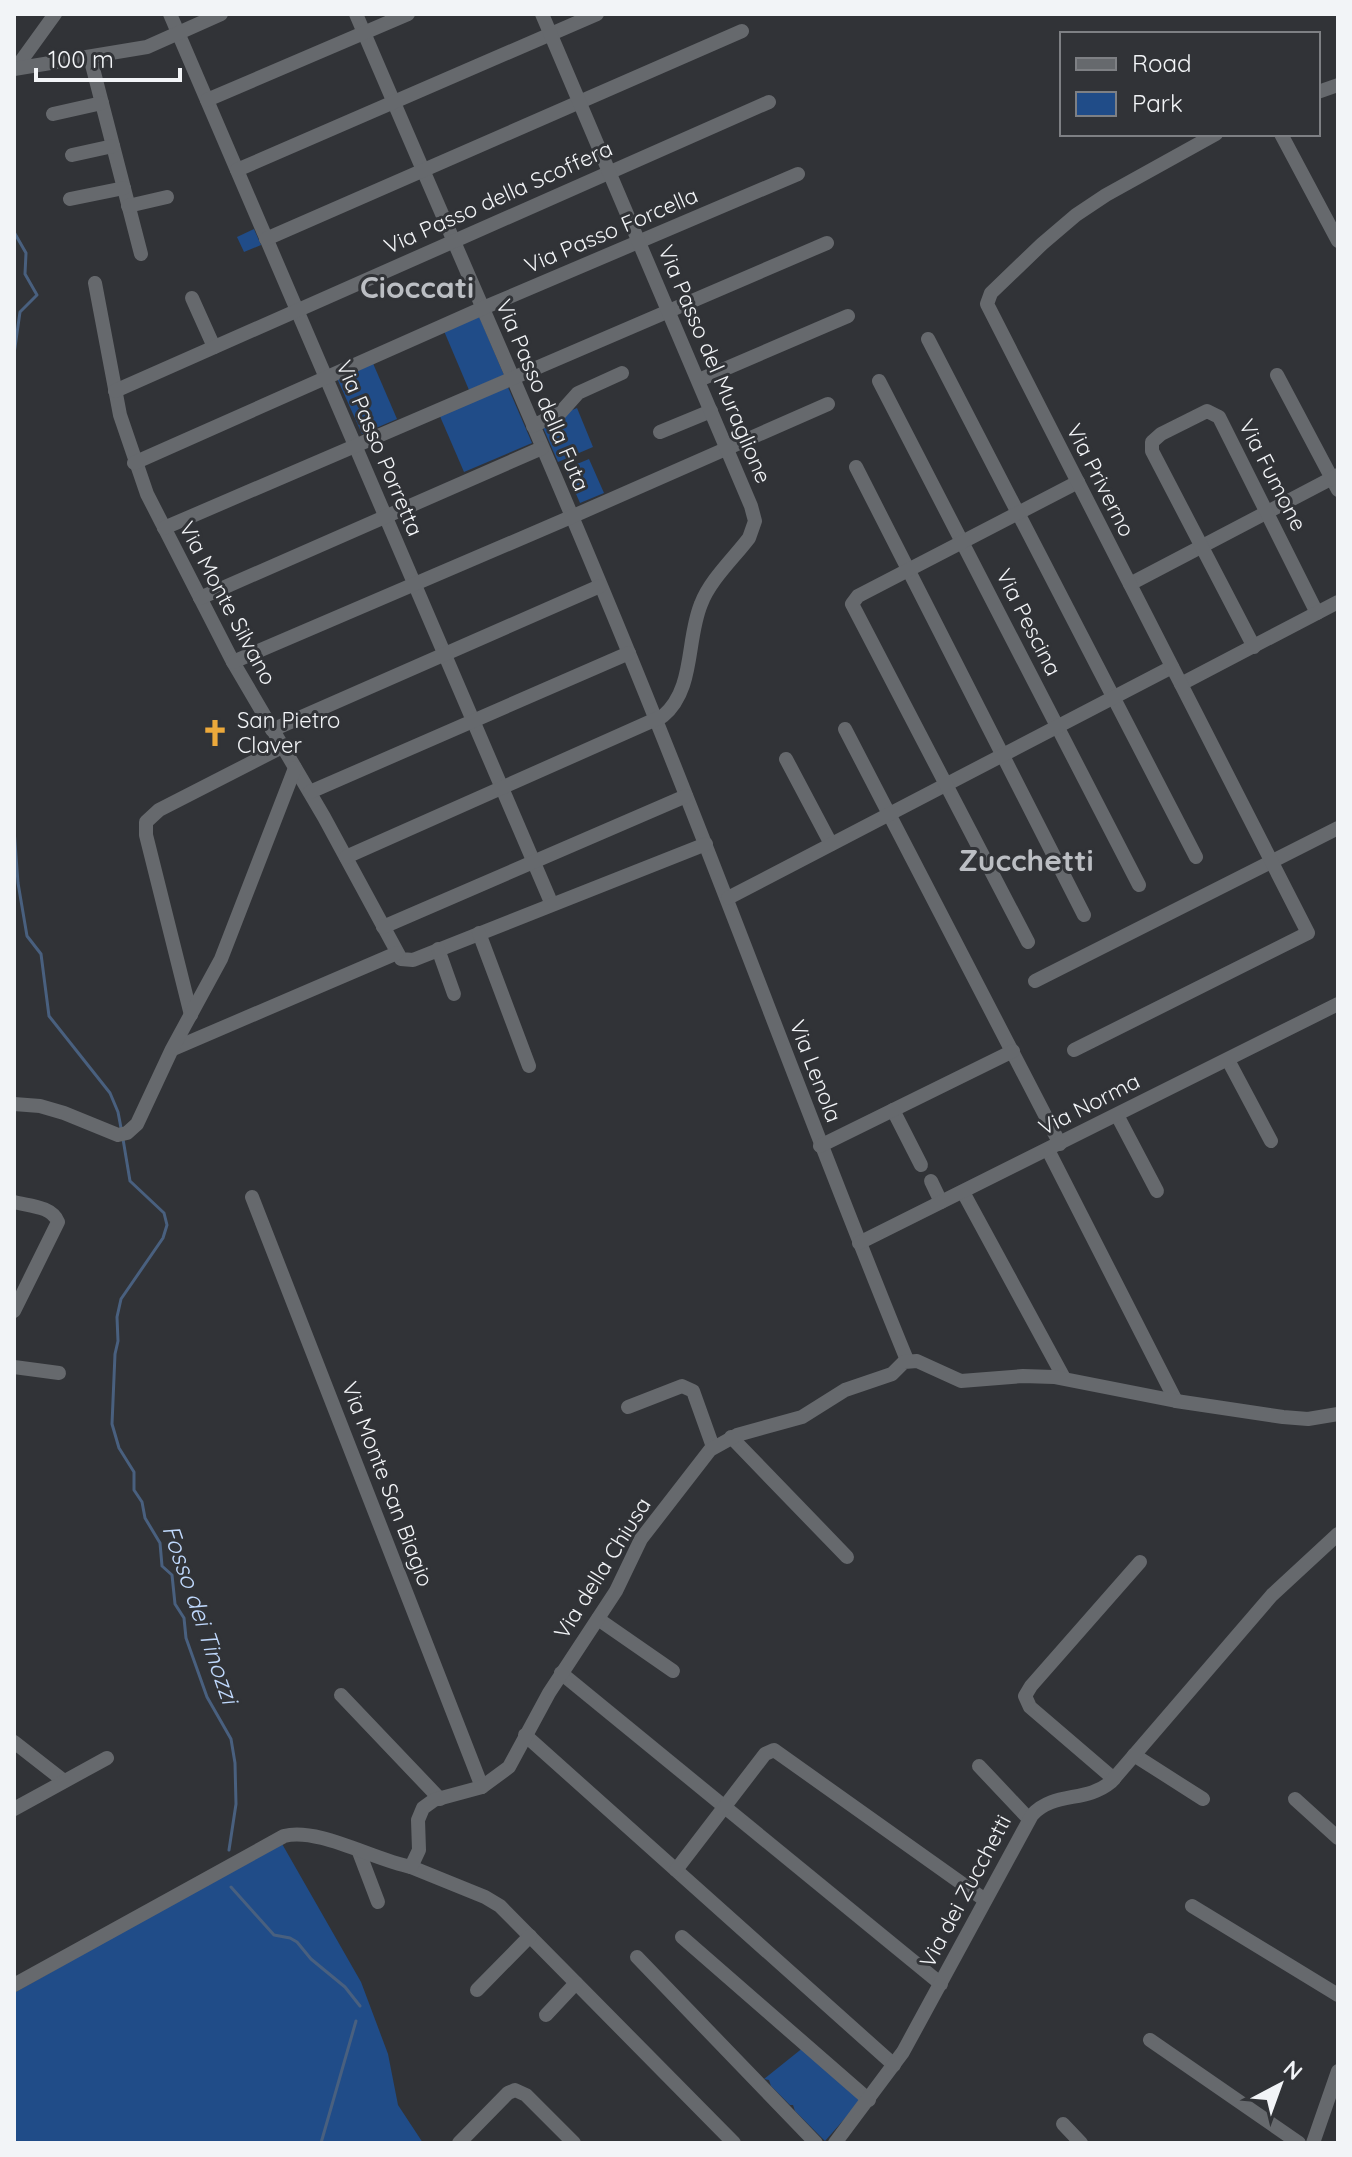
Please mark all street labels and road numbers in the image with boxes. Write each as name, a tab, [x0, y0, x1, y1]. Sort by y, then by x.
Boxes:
street label: Via Passo della Scoffera	[379, 134, 617, 260]
street label: Via Passo Forcella	[520, 181, 702, 279]
street label: Via Passo del Muraglione	[652, 241, 778, 487]
street label: Via Passo della Futa	[490, 295, 596, 495]
street label: Via Passo Porretta	[330, 356, 430, 540]
street label: Via Fumone	[1233, 414, 1313, 536]
street label: Via Priverno	[1061, 419, 1141, 541]
street label: Via Monte Silvano	[173, 516, 283, 690]
street label: Via Pescina	[990, 564, 1068, 680]
street label: Via Lenola	[784, 1016, 848, 1126]
street label: Via Norma	[1034, 1067, 1144, 1141]
street label: Via Monte San Biagio	[336, 1378, 440, 1590]
street label: Via della Chiusa	[547, 1492, 657, 1644]
street label: Via dei Zucchetti	[913, 1810, 1017, 1972]

